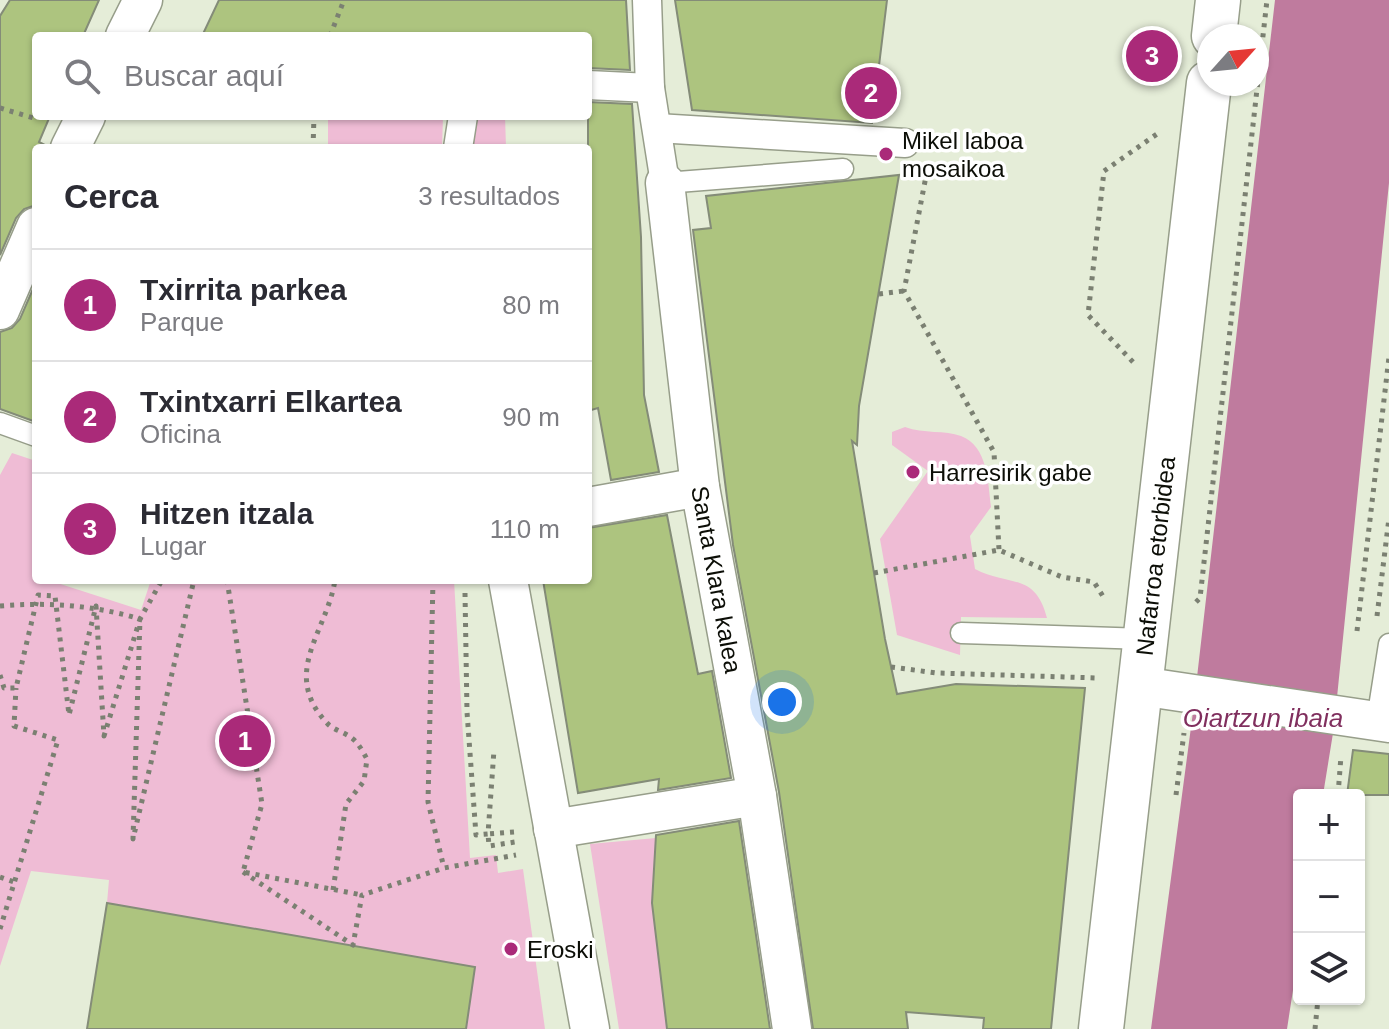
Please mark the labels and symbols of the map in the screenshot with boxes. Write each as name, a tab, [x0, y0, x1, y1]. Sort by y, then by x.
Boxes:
north arrow	[1197, 24, 1269, 96]
pin: 3	[1126, 26, 1178, 86]
pin: 2	[845, 63, 897, 123]
place label: Mikel laboa mosaikoa	[902, 127, 1024, 182]
marker: Mikel laboa mosaikoa	[877, 145, 895, 163]
street label: Nafarroa etorbidea	[1130, 454, 1180, 657]
place label: Harresirik gabe	[929, 459, 1092, 486]
marker: Harresirik gabe	[904, 463, 922, 481]
street label: Santa Klara kalea	[687, 484, 748, 676]
your location	[762, 682, 802, 722]
water label: Oiartzun ibaia	[1183, 703, 1343, 733]
pin: 1	[219, 711, 271, 771]
place label: Eroski	[527, 936, 594, 963]
marker: Eroski	[502, 940, 520, 958]

